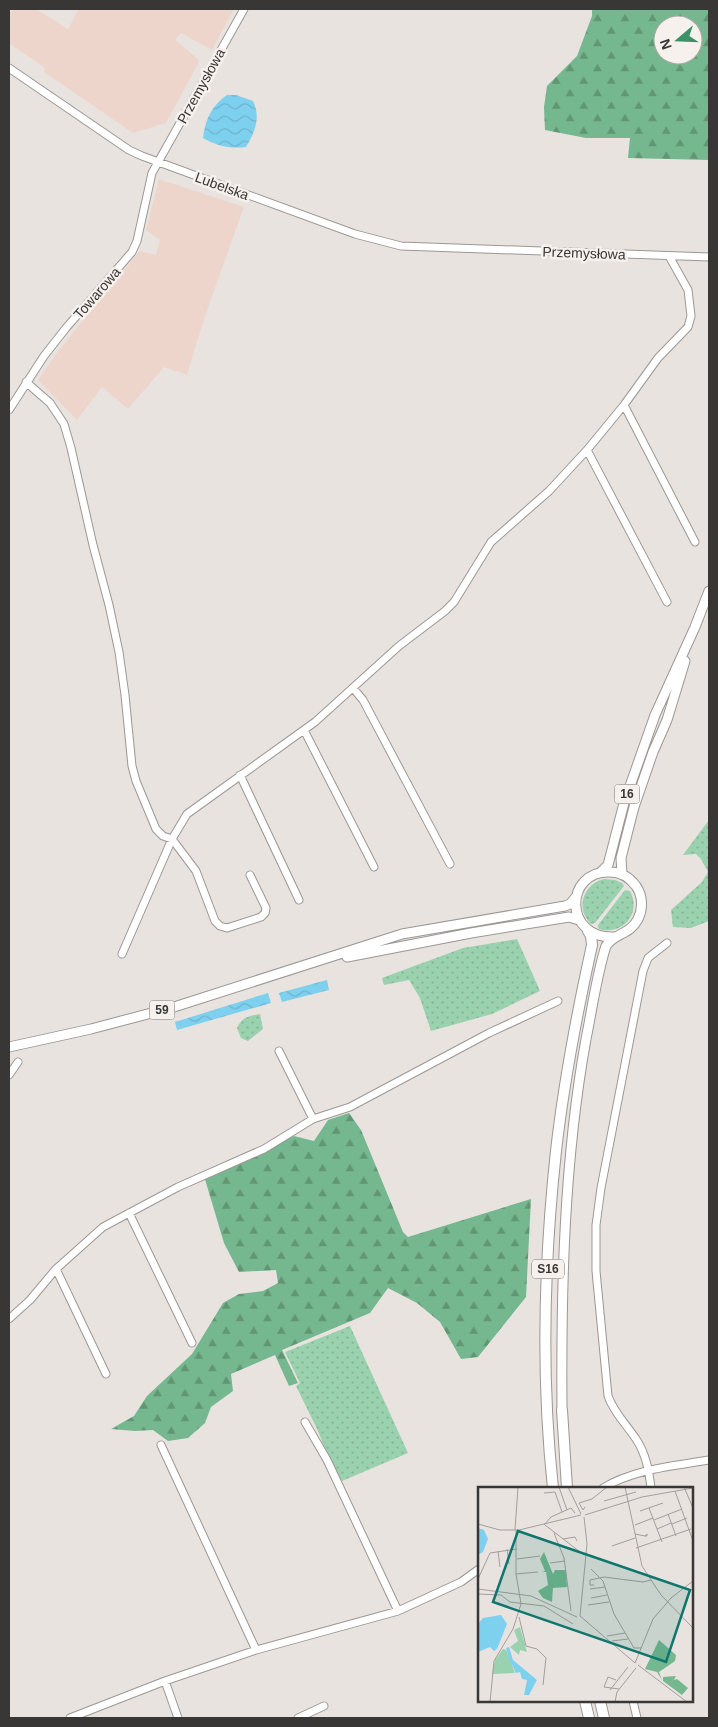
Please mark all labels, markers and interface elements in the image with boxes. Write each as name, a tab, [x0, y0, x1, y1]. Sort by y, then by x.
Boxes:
north arrow	[653, 15, 703, 65]
text: N	[656, 37, 675, 52]
street label: Przemysłowa	[174, 46, 228, 126]
street label: Lubelska	[193, 169, 251, 203]
street label: Przemysłowa	[542, 244, 626, 262]
street label: Towarowa	[70, 264, 124, 322]
road number: 16	[614, 784, 640, 804]
road number: 59	[150, 1000, 174, 1020]
road number: S16	[532, 1260, 564, 1278]
inset map	[478, 1487, 693, 1702]

